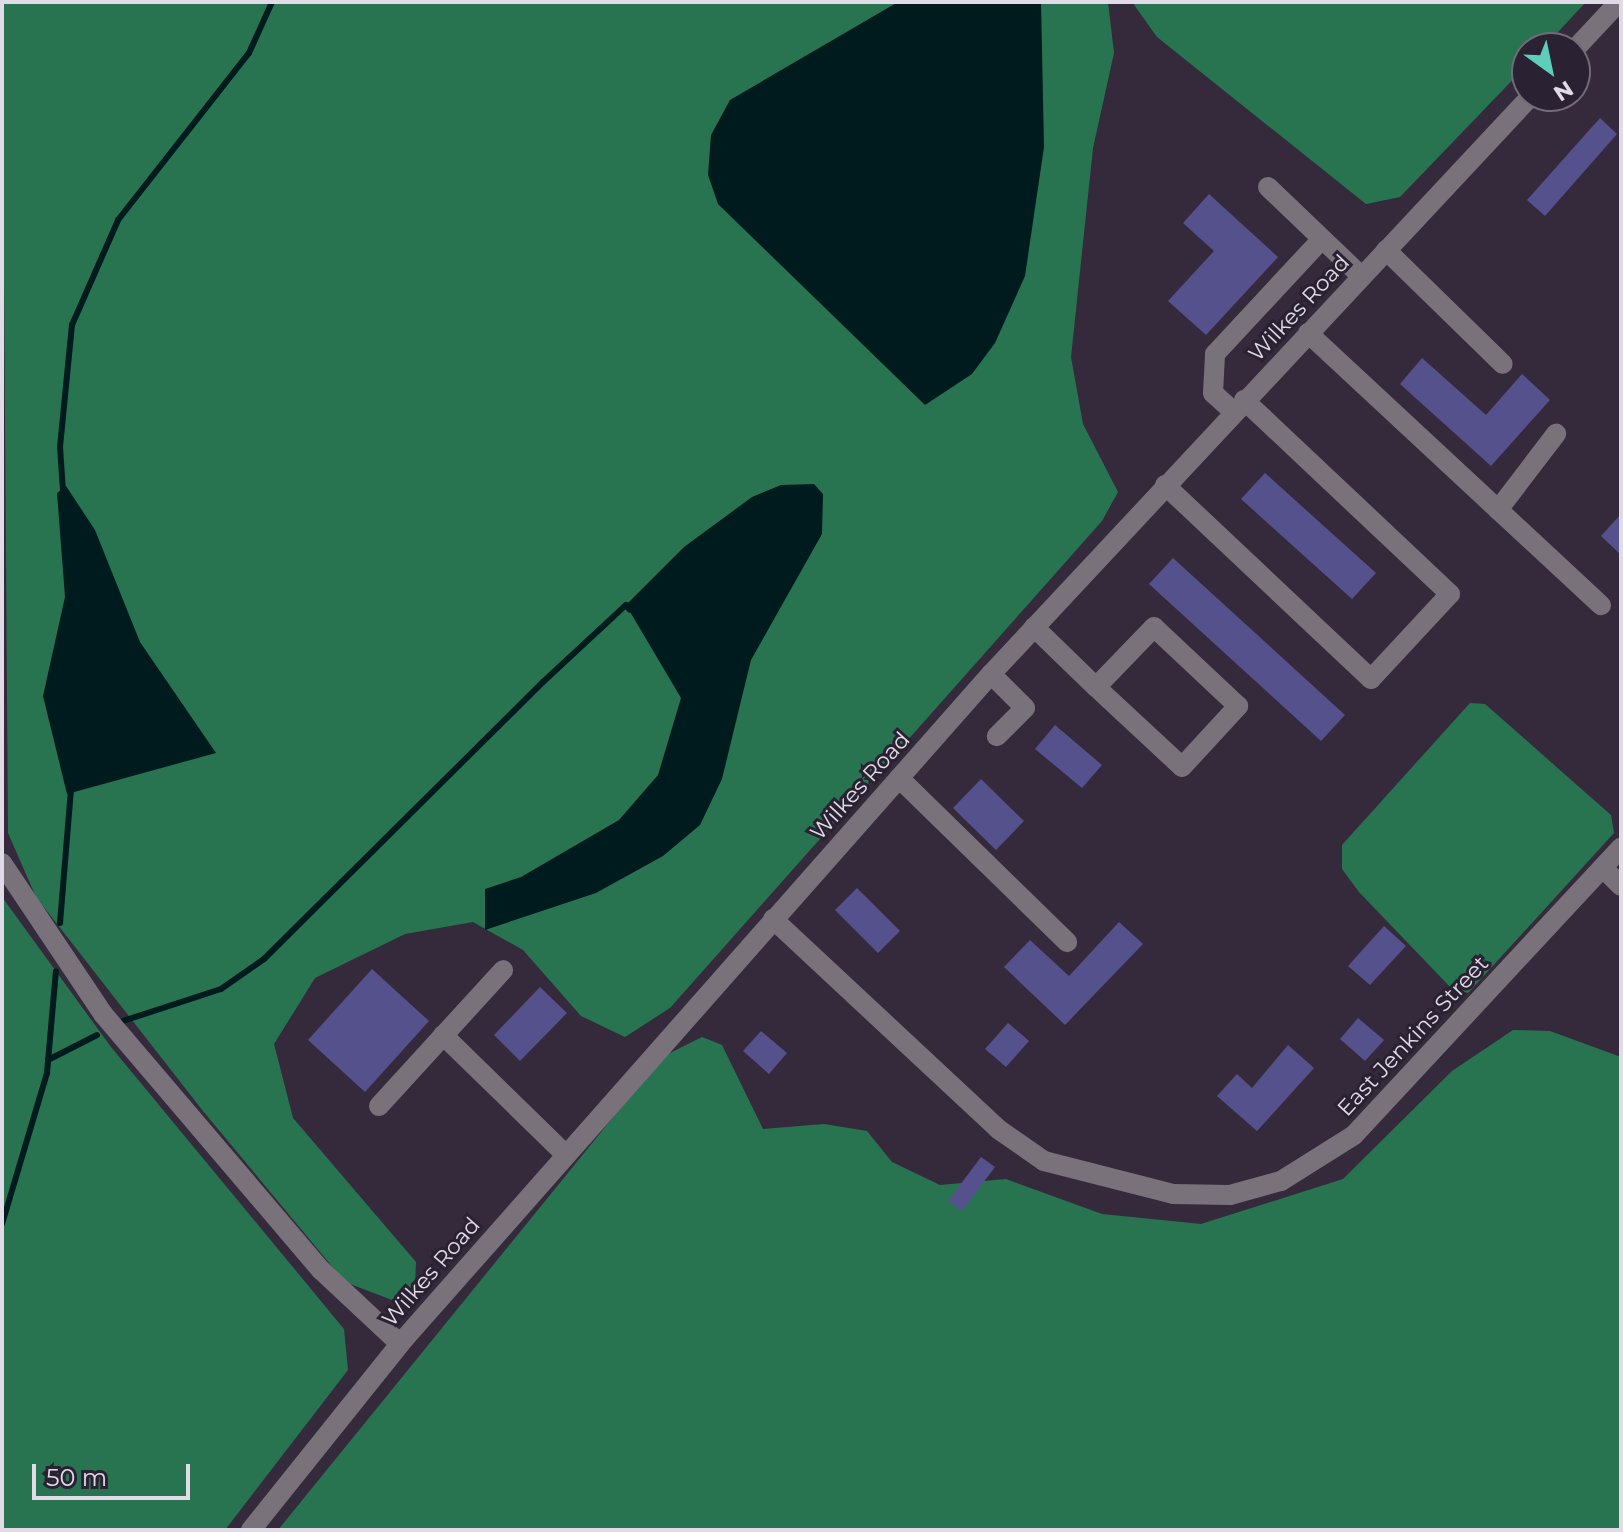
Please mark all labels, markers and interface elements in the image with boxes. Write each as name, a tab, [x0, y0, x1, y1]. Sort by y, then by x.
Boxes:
north arrow	[1511, 32, 1591, 112]
text: N	[1548, 75, 1578, 107]
street label: Wilkes Road	[1243, 249, 1355, 367]
street label: Wilkes Road	[805, 727, 915, 845]
street label: East Jenkins Street	[1332, 951, 1494, 1121]
street label: Wilkes Road	[376, 1212, 486, 1332]
scale bar	[36, 1448, 194, 1498]
text: 50 m	[46, 1463, 107, 1492]

